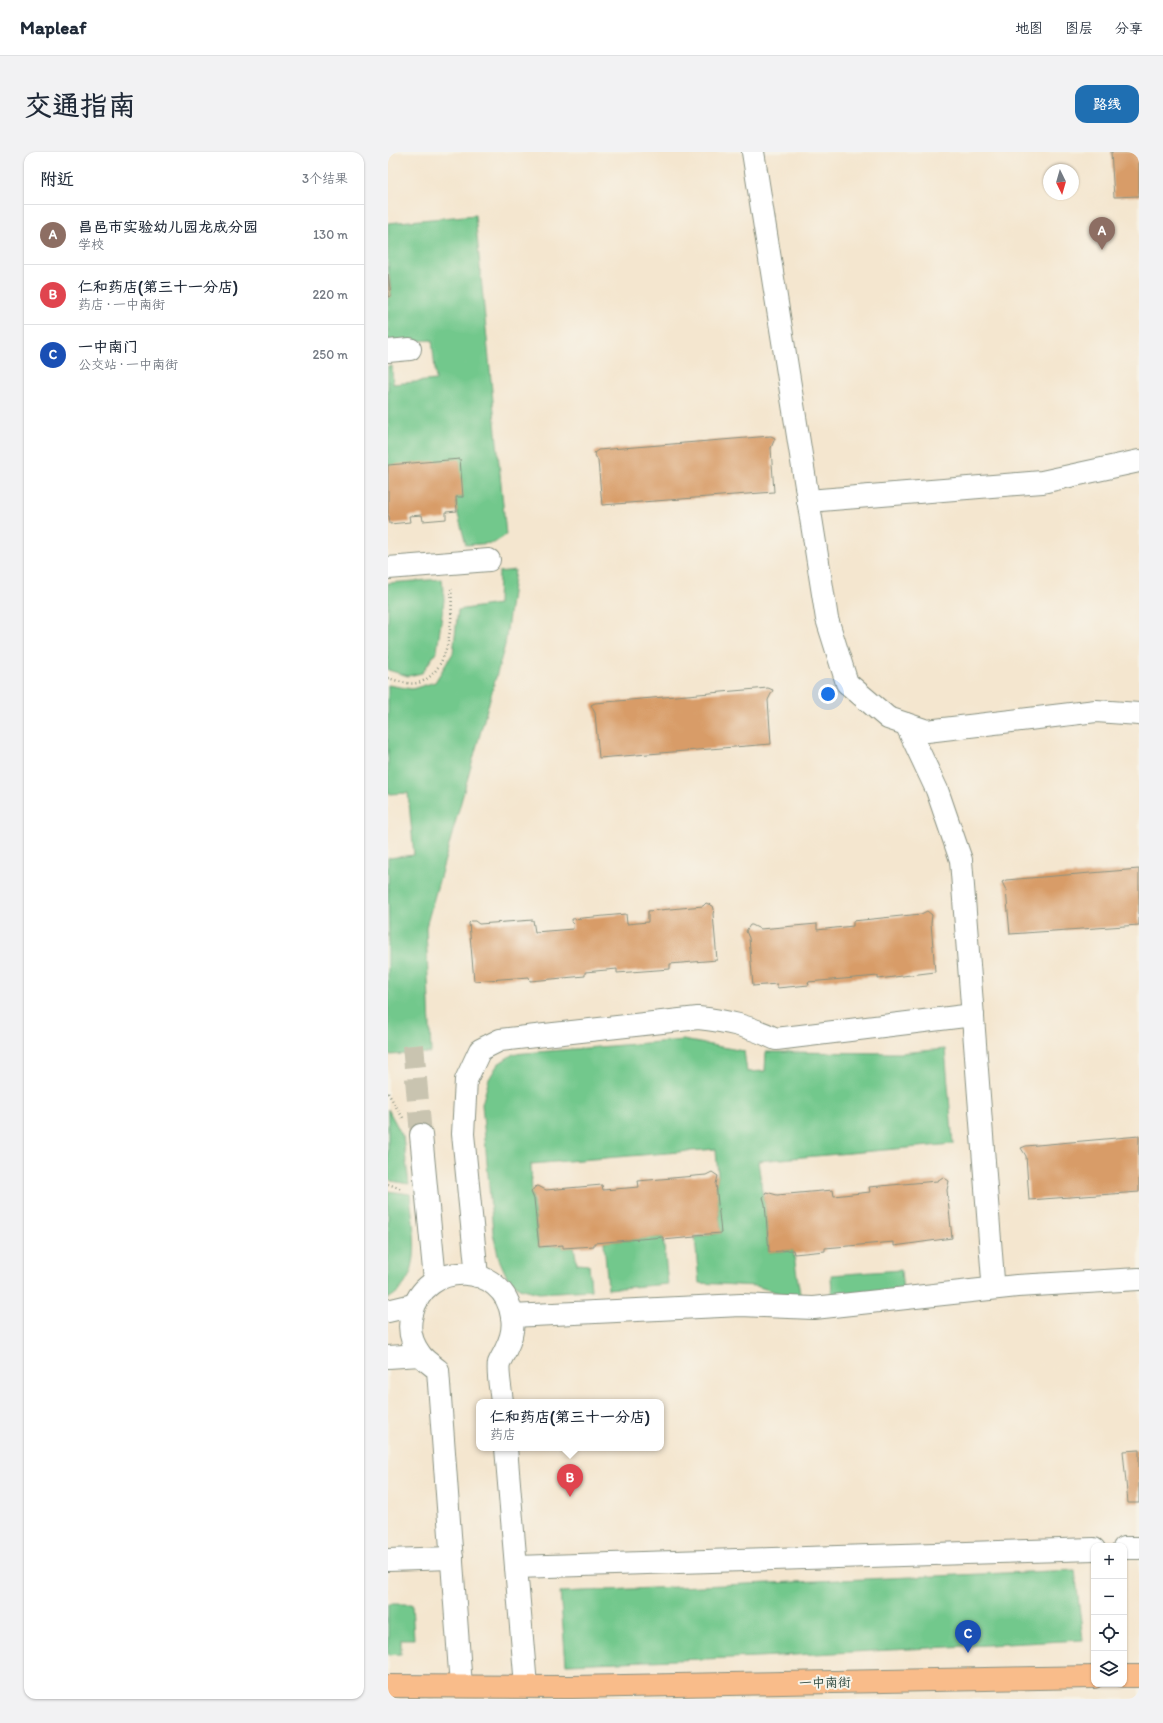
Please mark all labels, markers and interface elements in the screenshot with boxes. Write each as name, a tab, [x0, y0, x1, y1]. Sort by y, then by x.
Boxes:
text: Mapleaf	[20, 16, 86, 39]
text: 地图	[1015, 20, 1043, 37]
text: 图层	[1065, 20, 1093, 37]
text: 分享	[1115, 20, 1143, 37]
button: 路线	[1075, 85, 1139, 123]
text: 交通指南	[24, 88, 136, 122]
north arrow	[1043, 164, 1079, 200]
text: 附近	[40, 169, 74, 189]
text: 3个结果	[302, 171, 348, 186]
pin: A	[1089, 217, 1115, 250]
text: 昌邑市实验幼儿园龙成分园	[78, 218, 258, 236]
text: A	[49, 227, 57, 242]
text: 130 m	[313, 227, 348, 242]
text: 学校	[78, 237, 104, 252]
text: 仁和药店(第三十一分店)	[78, 278, 238, 296]
text: B	[49, 287, 57, 302]
text: 220 m	[312, 287, 348, 302]
text: 药店 · 一中南街	[78, 297, 165, 312]
text: 一中南门	[78, 338, 138, 356]
text: C	[49, 347, 57, 362]
text: 250 m	[312, 347, 348, 362]
text: 公交站 · 一中南街	[78, 357, 178, 372]
your location	[818, 684, 838, 704]
popup	[476, 1399, 664, 1451]
text: 仁和药店(第三十一分店)	[490, 1408, 650, 1426]
text: 药店	[490, 1427, 516, 1442]
pin: B	[557, 1464, 583, 1497]
map controls	[1091, 1543, 1127, 1687]
button: +	[1091, 1543, 1127, 1579]
button: −	[1091, 1579, 1127, 1615]
button: locate	[1091, 1615, 1127, 1651]
pin: C	[955, 1620, 981, 1653]
button: layers	[1091, 1651, 1127, 1687]
street label: 一中南街	[799, 1675, 851, 1690]

